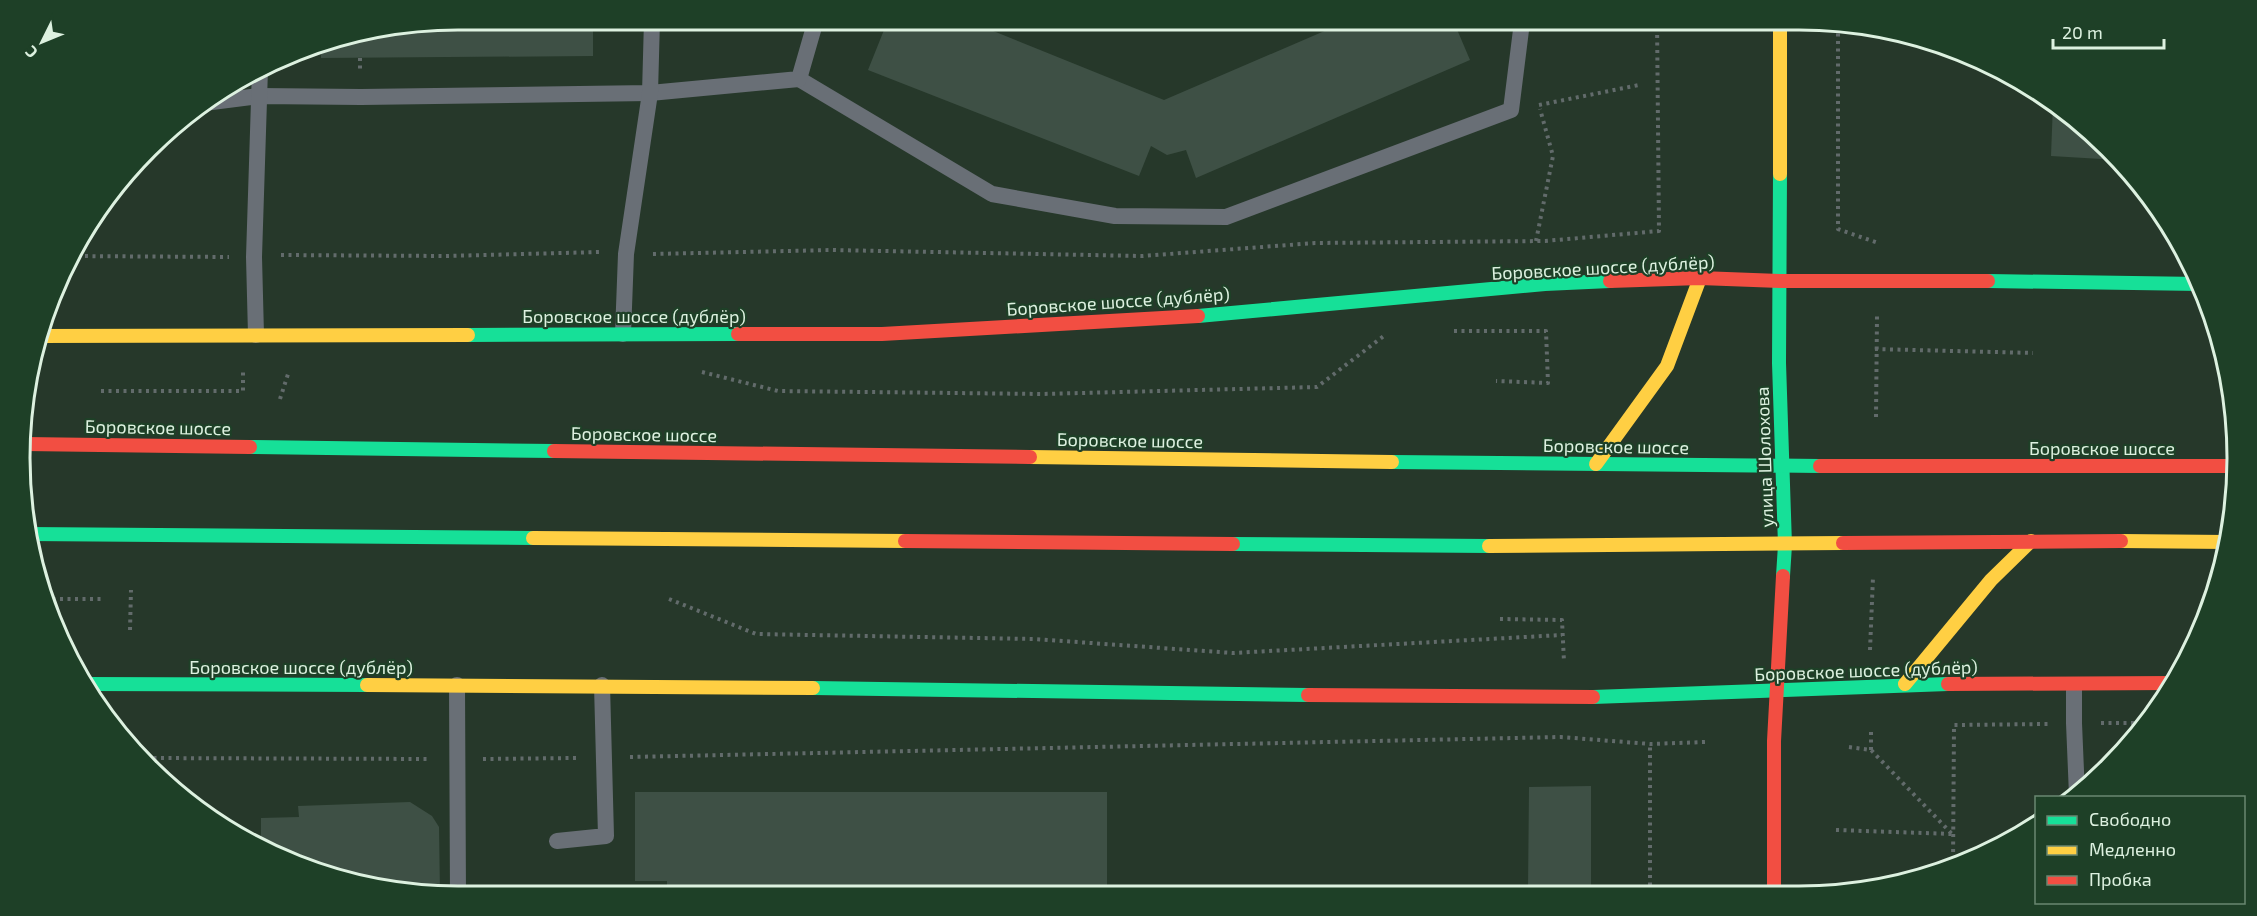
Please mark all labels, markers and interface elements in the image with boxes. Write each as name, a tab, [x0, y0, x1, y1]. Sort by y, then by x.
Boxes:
north arrow	[12, 12, 72, 72]
scale bar	[2053, 12, 2164, 50]
text: 20 m	[2062, 21, 2103, 43]
text: С	[21, 43, 41, 62]
street label: Боровское шоссе (дублёр)	[1491, 250, 1715, 284]
street label: Боровское шоссе (дублёр)	[1006, 282, 1230, 320]
street label: Боровское шоссе (дублёр)	[522, 305, 746, 327]
street label: улица Шолохова	[1751, 386, 1777, 528]
street label: Боровское шоссе	[85, 415, 231, 439]
street label: Боровское шоссе	[571, 422, 717, 446]
street label: Боровское шоссе	[1057, 428, 1203, 452]
street label: Боровское шоссе	[1543, 434, 1689, 458]
street label: Боровское шоссе	[2029, 437, 2175, 459]
street label: Боровское шоссе (дублёр)	[1754, 655, 1978, 685]
street label: Боровское шоссе (дублёр)	[189, 656, 413, 678]
legend	[2035, 796, 2245, 904]
text: Свободно	[2089, 808, 2171, 830]
text: Медленно	[2089, 838, 2176, 860]
text: Пробка	[2089, 868, 2152, 890]

